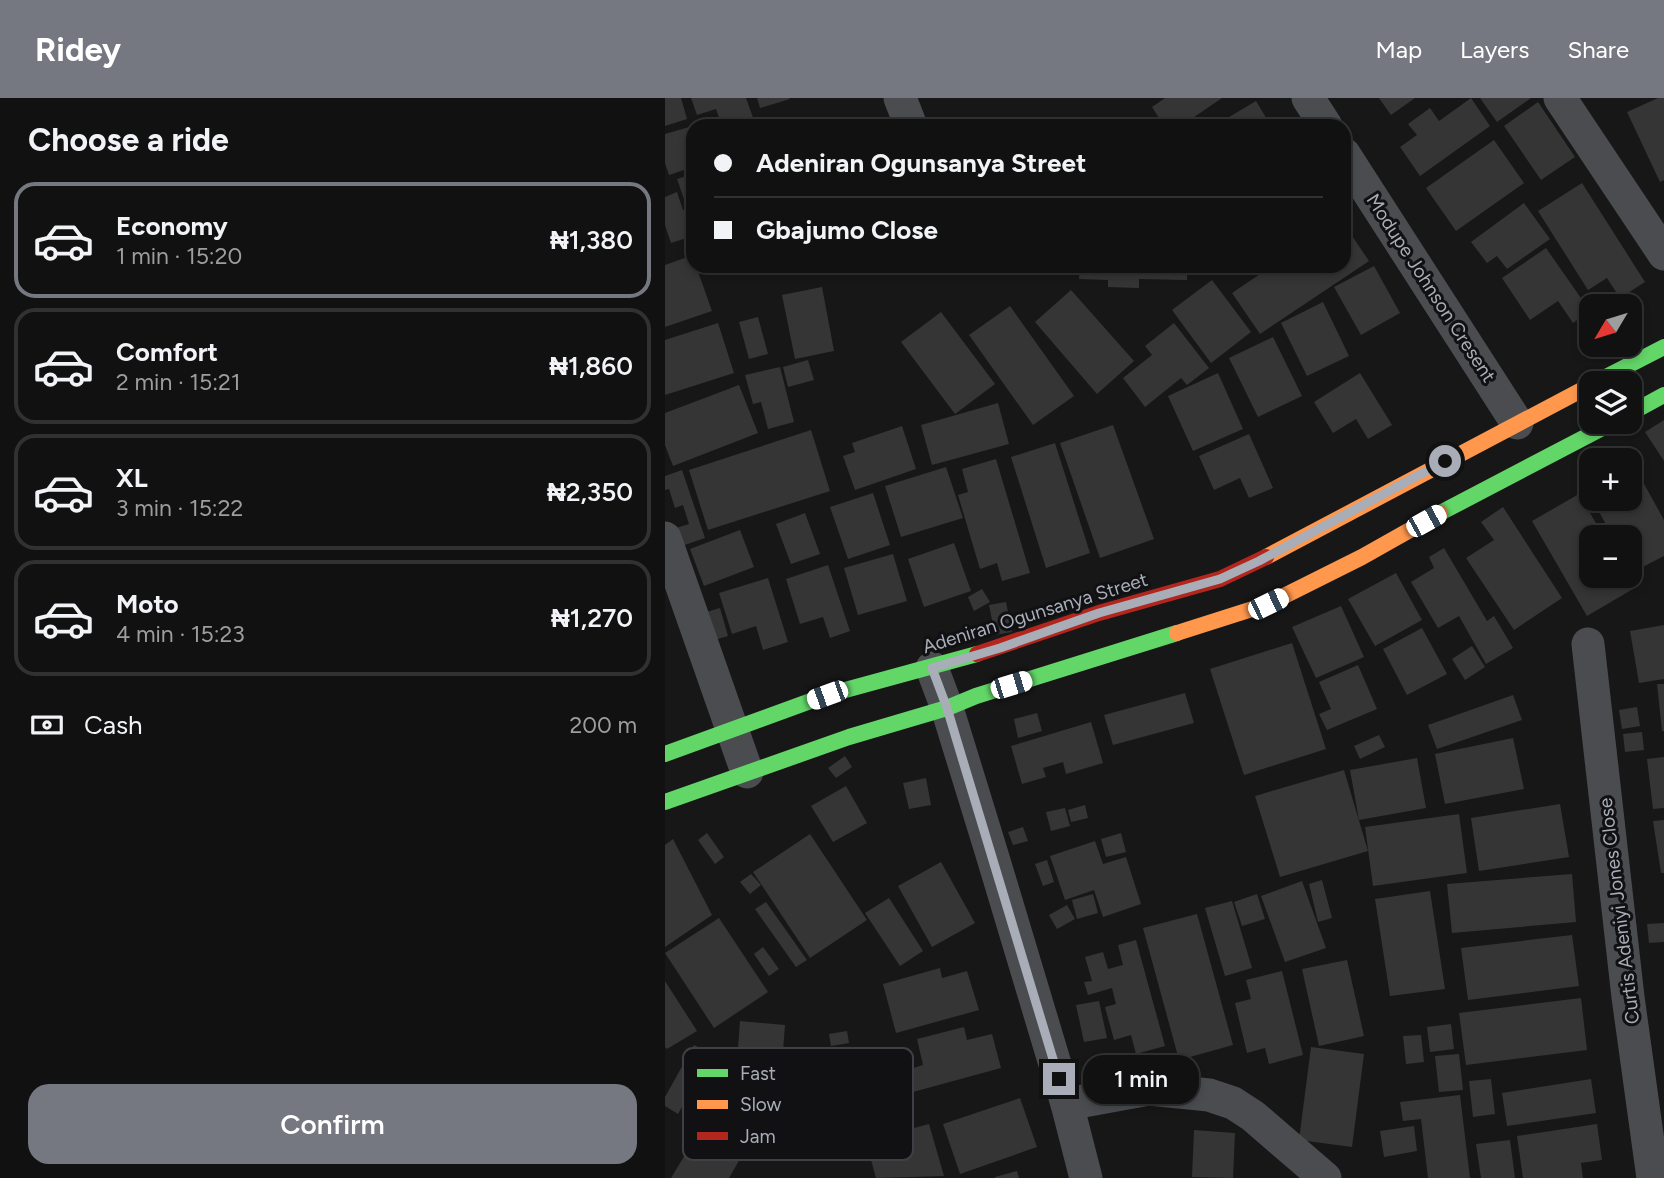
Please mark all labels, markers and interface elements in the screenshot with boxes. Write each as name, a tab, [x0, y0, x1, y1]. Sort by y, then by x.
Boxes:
text: Ridey	[35, 30, 121, 69]
text: Map	[1375, 35, 1422, 64]
text: Layers	[1460, 35, 1529, 64]
text: Share	[1567, 35, 1629, 64]
text: Choose a ride	[28, 121, 229, 159]
text: Adeniran Ogunsanya Street	[756, 147, 1086, 179]
street label: Modupe Johnson Cresent	[1361, 190, 1501, 386]
icon: car	[32, 209, 95, 272]
text: Economy	[116, 210, 228, 242]
text: Gbajumo Close	[756, 214, 938, 246]
text: ₦1,380	[550, 224, 633, 256]
text: 1 min · 15:20	[116, 242, 242, 270]
north arrow	[1579, 294, 1641, 357]
map controls	[1579, 294, 1642, 588]
icon: car	[32, 335, 95, 398]
text: Comfort	[116, 336, 218, 368]
text: ₦1,860	[549, 350, 633, 382]
text: 2 min · 15:21	[116, 368, 240, 396]
button: layers	[1579, 371, 1642, 434]
route start	[1429, 445, 1461, 477]
button: +	[1579, 448, 1642, 511]
icon: car	[32, 461, 95, 524]
text: XL	[116, 462, 148, 494]
text: ₦2,350	[547, 476, 633, 508]
text: 3 min · 15:22	[116, 494, 243, 522]
car	[1403, 502, 1450, 540]
button: −	[1579, 525, 1642, 588]
street label: Adeniran Ogunsanya Street	[920, 568, 1150, 658]
car	[1245, 585, 1292, 623]
icon: car	[32, 587, 95, 650]
text: Moto	[116, 588, 179, 620]
text: ₦1,270	[551, 602, 633, 634]
text: 4 min · 15:23	[116, 620, 245, 648]
car	[988, 669, 1035, 701]
car	[804, 678, 851, 712]
icon: cash	[28, 706, 66, 744]
text: Cash	[84, 709, 143, 741]
text: 200 m	[569, 711, 637, 739]
street label: Curtis Adeniyi Jones Close	[1594, 797, 1644, 1025]
legend	[683, 1048, 913, 1160]
callout: 1 min	[1083, 1054, 1199, 1104]
text: Fast	[740, 1062, 776, 1085]
route end	[1043, 1063, 1075, 1095]
text: 1 min	[1114, 1065, 1168, 1093]
button: Confirm	[28, 1084, 637, 1164]
text: Slow	[740, 1093, 782, 1116]
text: Jam	[740, 1125, 776, 1148]

